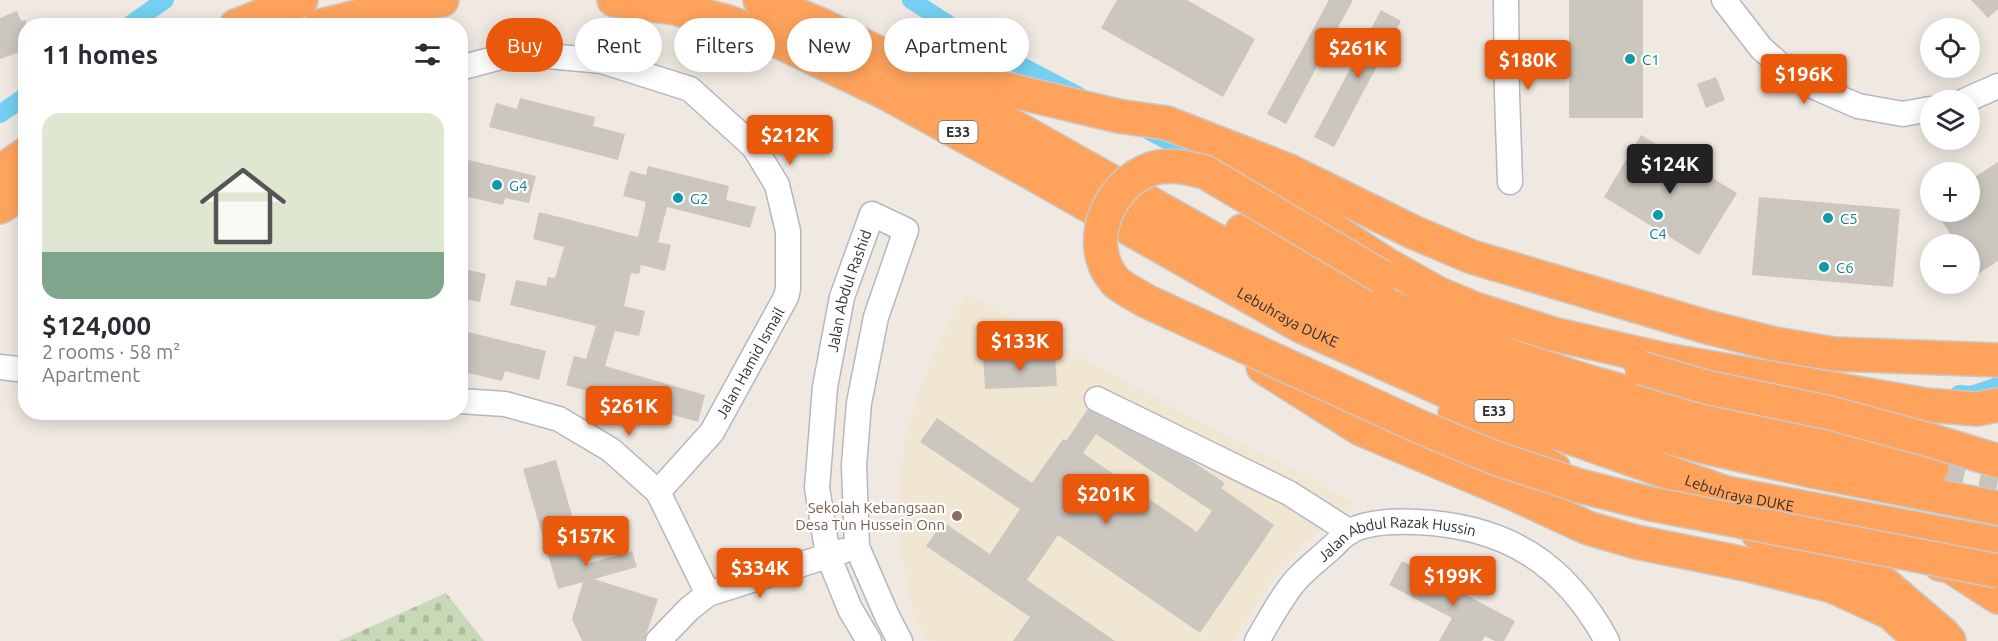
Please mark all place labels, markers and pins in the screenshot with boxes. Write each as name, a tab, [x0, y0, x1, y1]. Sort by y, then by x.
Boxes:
pin: $261K	[1316, 28, 1400, 79]
pin: $180K	[1486, 40, 1570, 91]
place label: C1	[1642, 51, 1660, 68]
marker: C1	[1623, 52, 1637, 66]
pin: $196K	[1762, 54, 1846, 105]
pin: $212K	[748, 115, 832, 166]
pin: $124K	[1628, 144, 1712, 195]
place label: G4	[509, 177, 527, 194]
marker: G4	[490, 178, 504, 192]
place label: G2	[690, 190, 708, 207]
marker: G2	[671, 191, 685, 205]
marker: C4	[1651, 208, 1665, 222]
place label: C5	[1840, 210, 1858, 227]
marker: C5	[1821, 211, 1835, 225]
place label: C4	[1649, 225, 1667, 242]
place label: C6	[1836, 259, 1854, 276]
marker: C6	[1817, 260, 1831, 274]
pin: $133K	[978, 321, 1062, 372]
pin: $261K	[587, 386, 671, 437]
pin: $201K	[1064, 474, 1148, 525]
place label: Sekolah Kebangsaan Desa Tun Hussein Onn	[795, 499, 945, 533]
marker: Sekolah Kebangsaan Desa Tun Hussein Onn	[950, 509, 964, 523]
pin: $157K	[544, 516, 628, 567]
pin: $334K	[718, 548, 802, 599]
pin: $199K	[1411, 556, 1495, 607]

